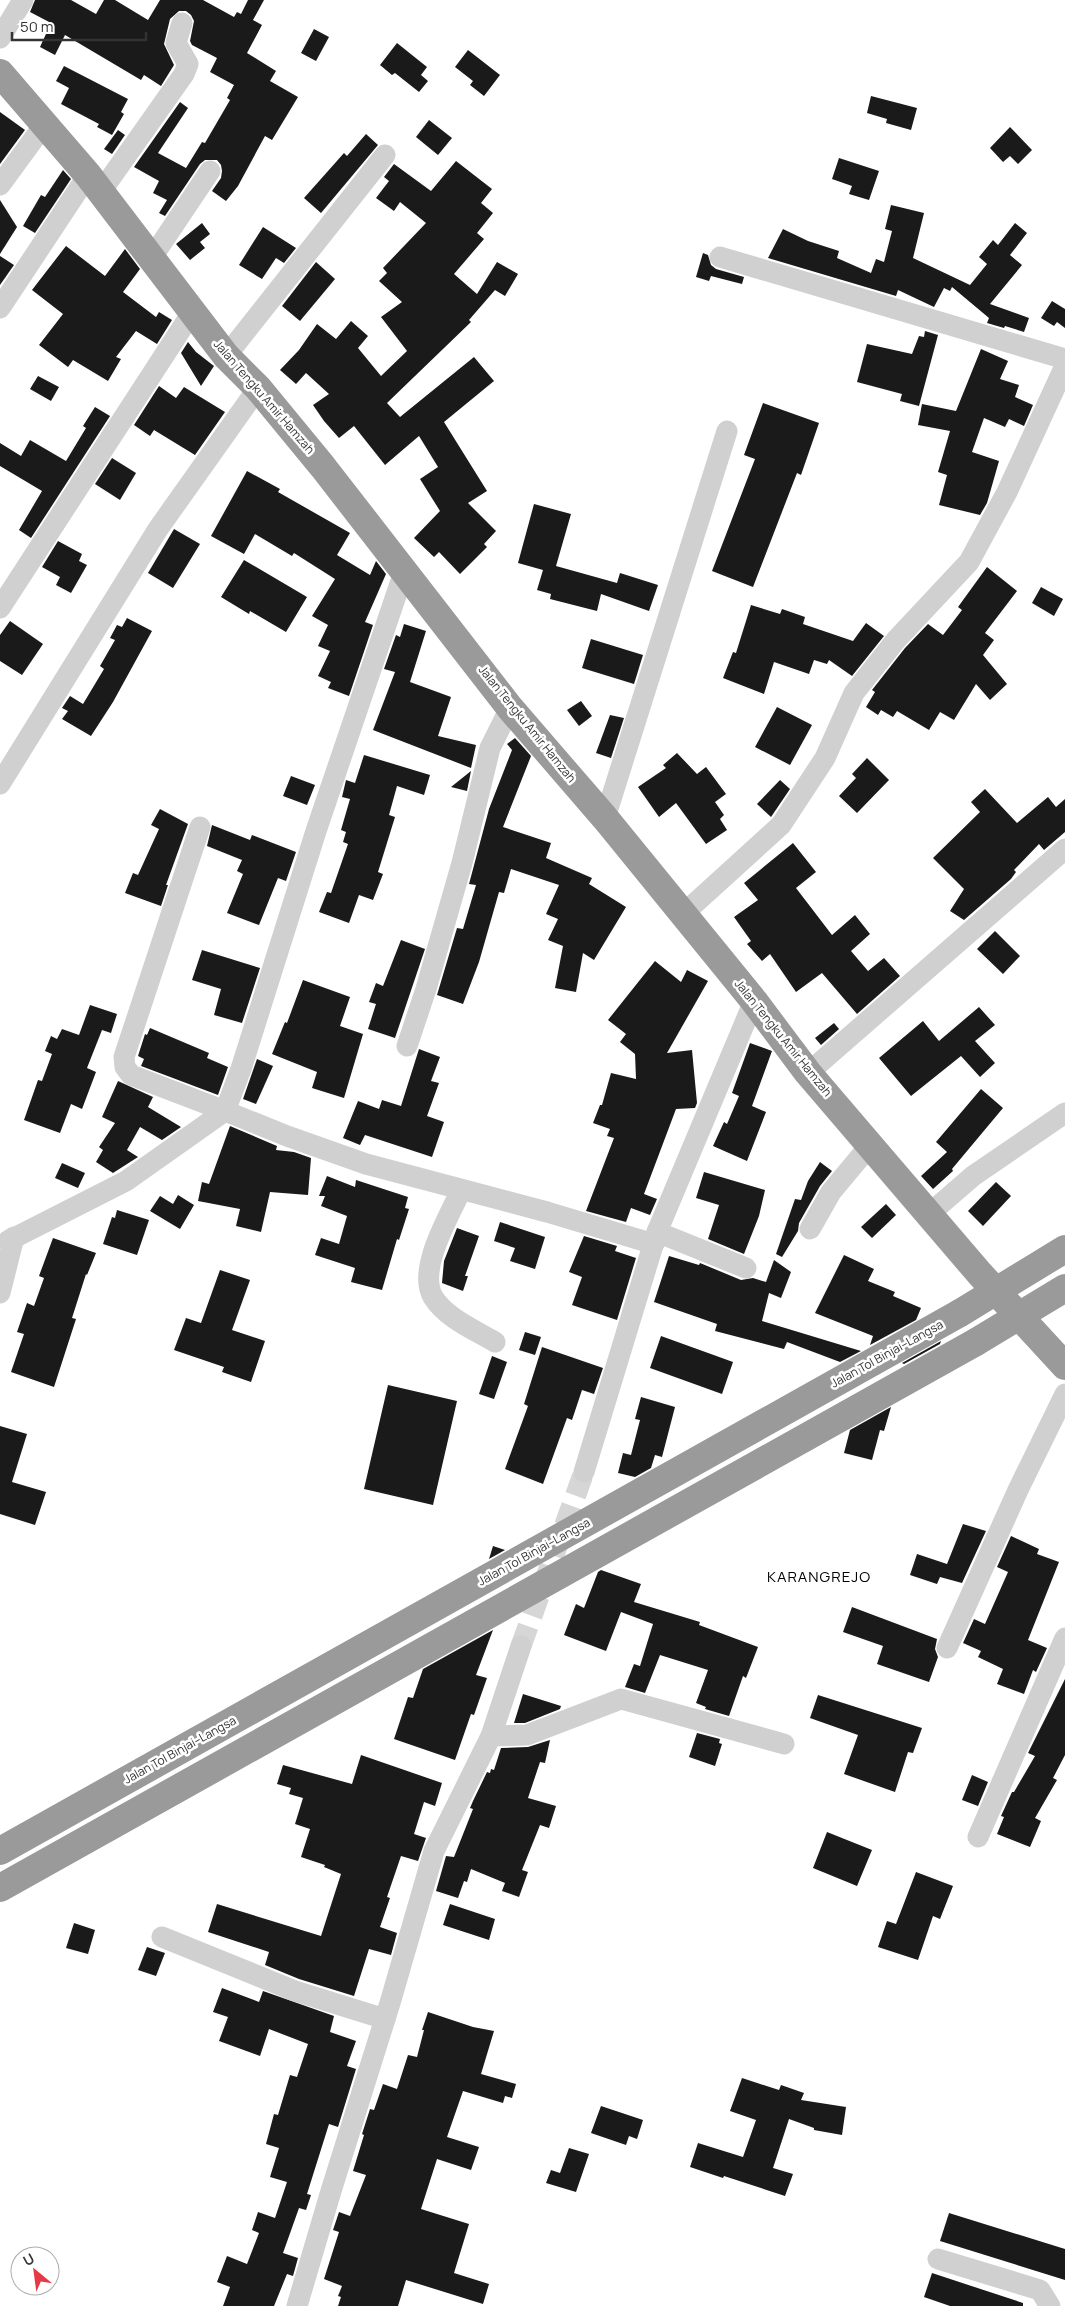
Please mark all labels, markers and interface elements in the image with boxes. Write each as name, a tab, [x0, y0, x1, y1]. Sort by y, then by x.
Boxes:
scale bar	[12, 10, 146, 42]
text: 50 m	[20, 16, 54, 37]
street label: Jalan Tengku Amir Hamzah	[210, 336, 319, 457]
street label: Jalan Tengku Amir Hamzah	[475, 662, 580, 786]
street label: Jalan Tengku Amir Hamzah	[731, 976, 836, 1100]
street label: Jalan Tol Binjai–Langsa	[828, 1316, 946, 1392]
street label: Jalan Tol Binjai–Langsa	[475, 1514, 593, 1590]
district label: KARANGREJO	[767, 1566, 871, 1587]
street label: Jalan Tol Binjai–Langsa	[121, 1712, 239, 1788]
north arrow	[10, 2246, 60, 2296]
text: U	[19, 2248, 37, 2270]

